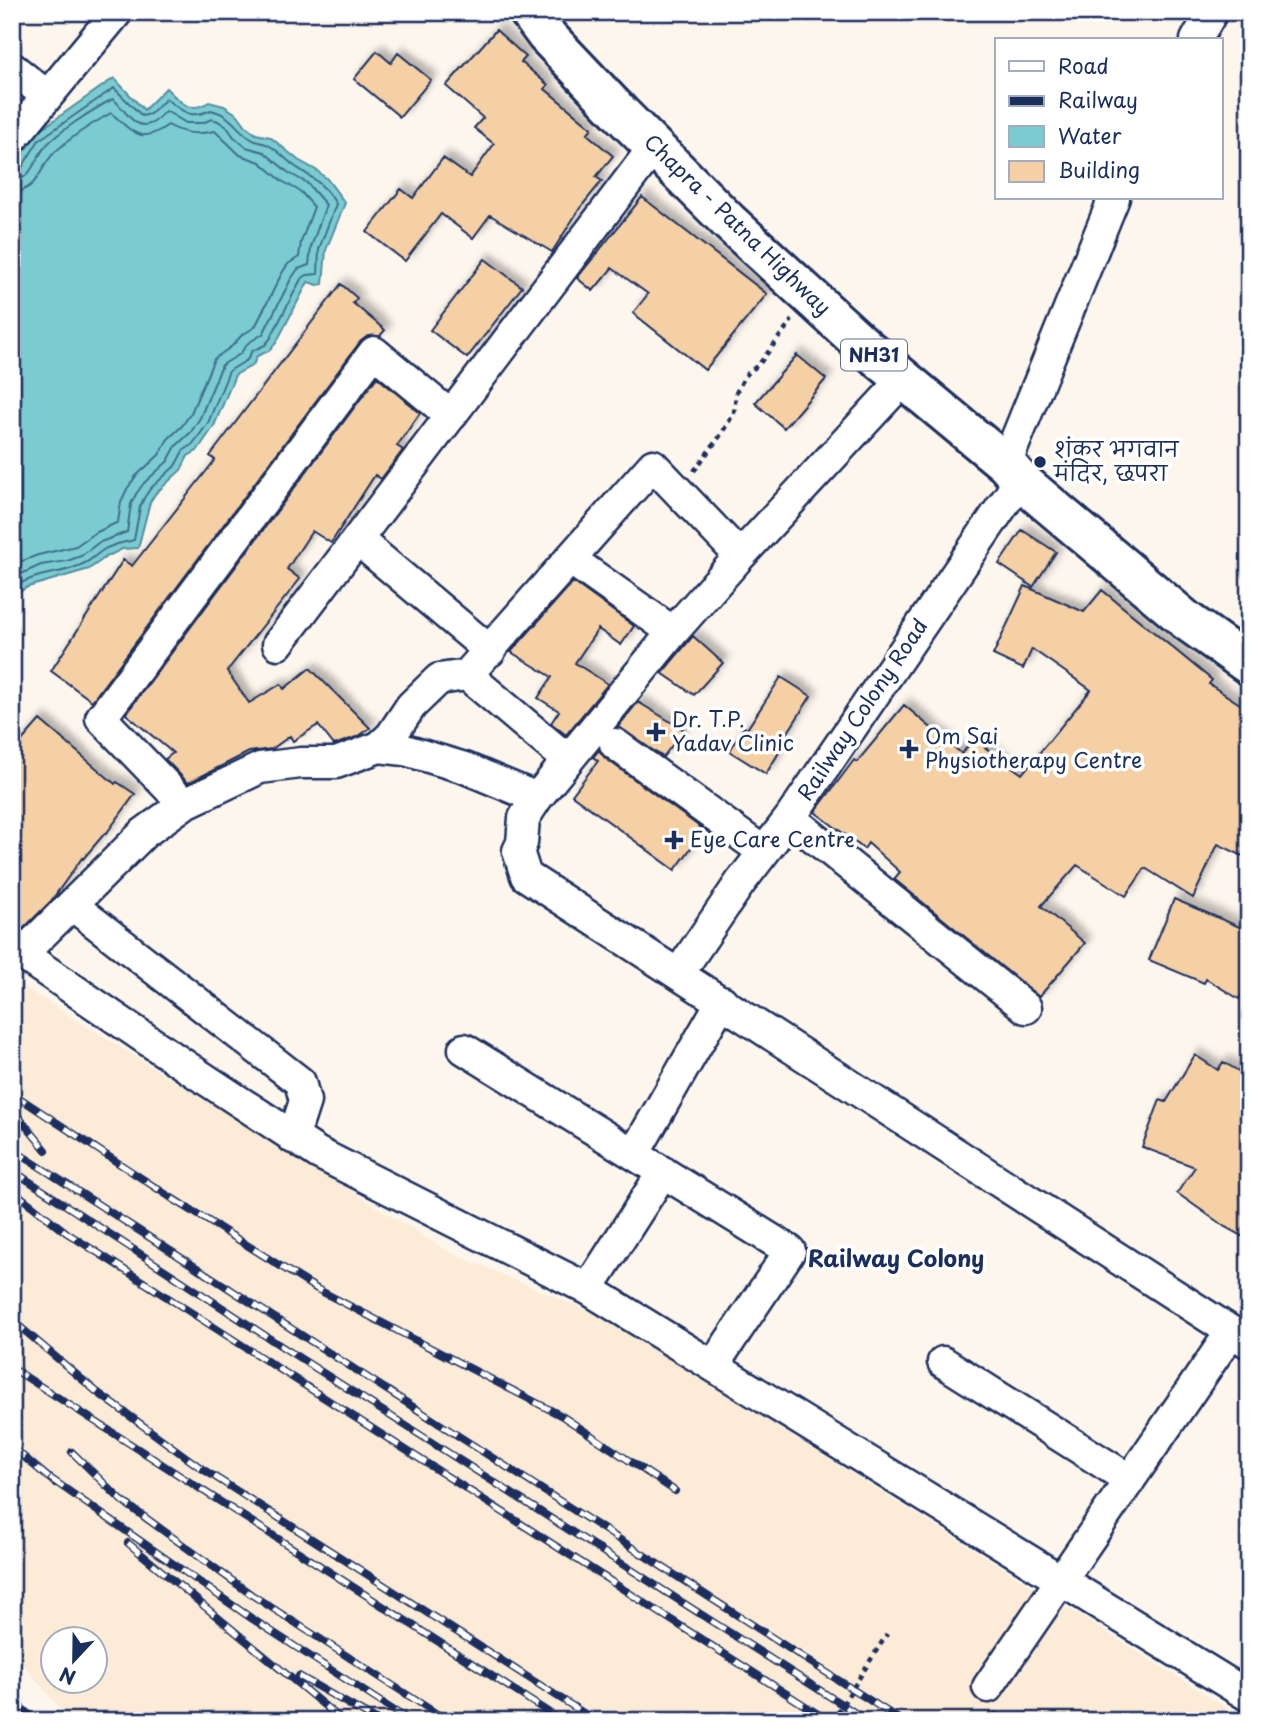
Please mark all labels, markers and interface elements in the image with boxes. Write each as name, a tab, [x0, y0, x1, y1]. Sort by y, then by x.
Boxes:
legend	[995, 38, 1222, 200]
text: Road	[1058, 49, 1109, 81]
text: Railway	[1058, 83, 1138, 115]
text: Water	[1058, 119, 1122, 151]
street label: Chapra - Patna Highway	[638, 125, 839, 322]
text: Building	[1058, 153, 1140, 185]
road number: NH31	[841, 340, 907, 370]
place label: शंकर भगवान मंदिर, छपरा	[1053, 432, 1180, 488]
marker: शंकर भगवान मंदिर, छपरा	[1032, 454, 1048, 470]
street label: Railway Colony Road	[788, 611, 934, 806]
place label: Dr. T.P. Yadav Clinic	[672, 702, 794, 758]
place label: Om Sai Physiotherapy Centre	[925, 719, 1142, 775]
marker: Dr. T.P. Yadav Clinic	[646, 722, 666, 742]
marker: Om Sai Physiotherapy Centre	[899, 739, 919, 759]
place label: Eye Care Centre	[690, 822, 855, 854]
marker: Eye Care Centre	[664, 830, 684, 850]
district label: Railway Colony	[808, 1240, 984, 1275]
north arrow	[38, 1624, 108, 1694]
text: N	[55, 1661, 79, 1692]

